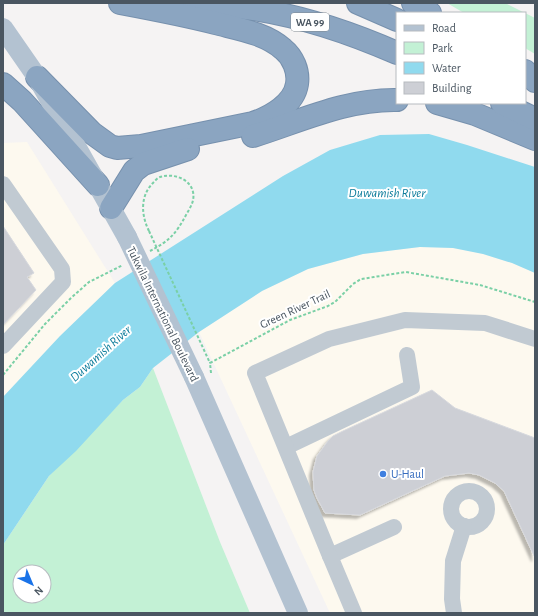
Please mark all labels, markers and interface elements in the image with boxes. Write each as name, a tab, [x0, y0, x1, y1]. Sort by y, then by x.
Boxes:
legend	[396, 12, 526, 104]
road number: WA 99	[291, 13, 329, 31]
text: Road	[432, 22, 456, 34]
text: Park	[432, 42, 453, 54]
text: Water	[432, 62, 461, 74]
text: Building	[432, 82, 472, 94]
water label: Duwamish River	[349, 187, 426, 200]
street label: Tukwila International Boulevard	[125, 245, 201, 383]
street label: Green River Trail	[258, 287, 332, 331]
water label: Duwamish River	[68, 323, 134, 385]
place label: U-Haul	[391, 468, 424, 480]
marker: U-Haul	[378, 469, 388, 479]
north arrow	[12, 564, 52, 604]
text: N	[32, 584, 45, 597]

